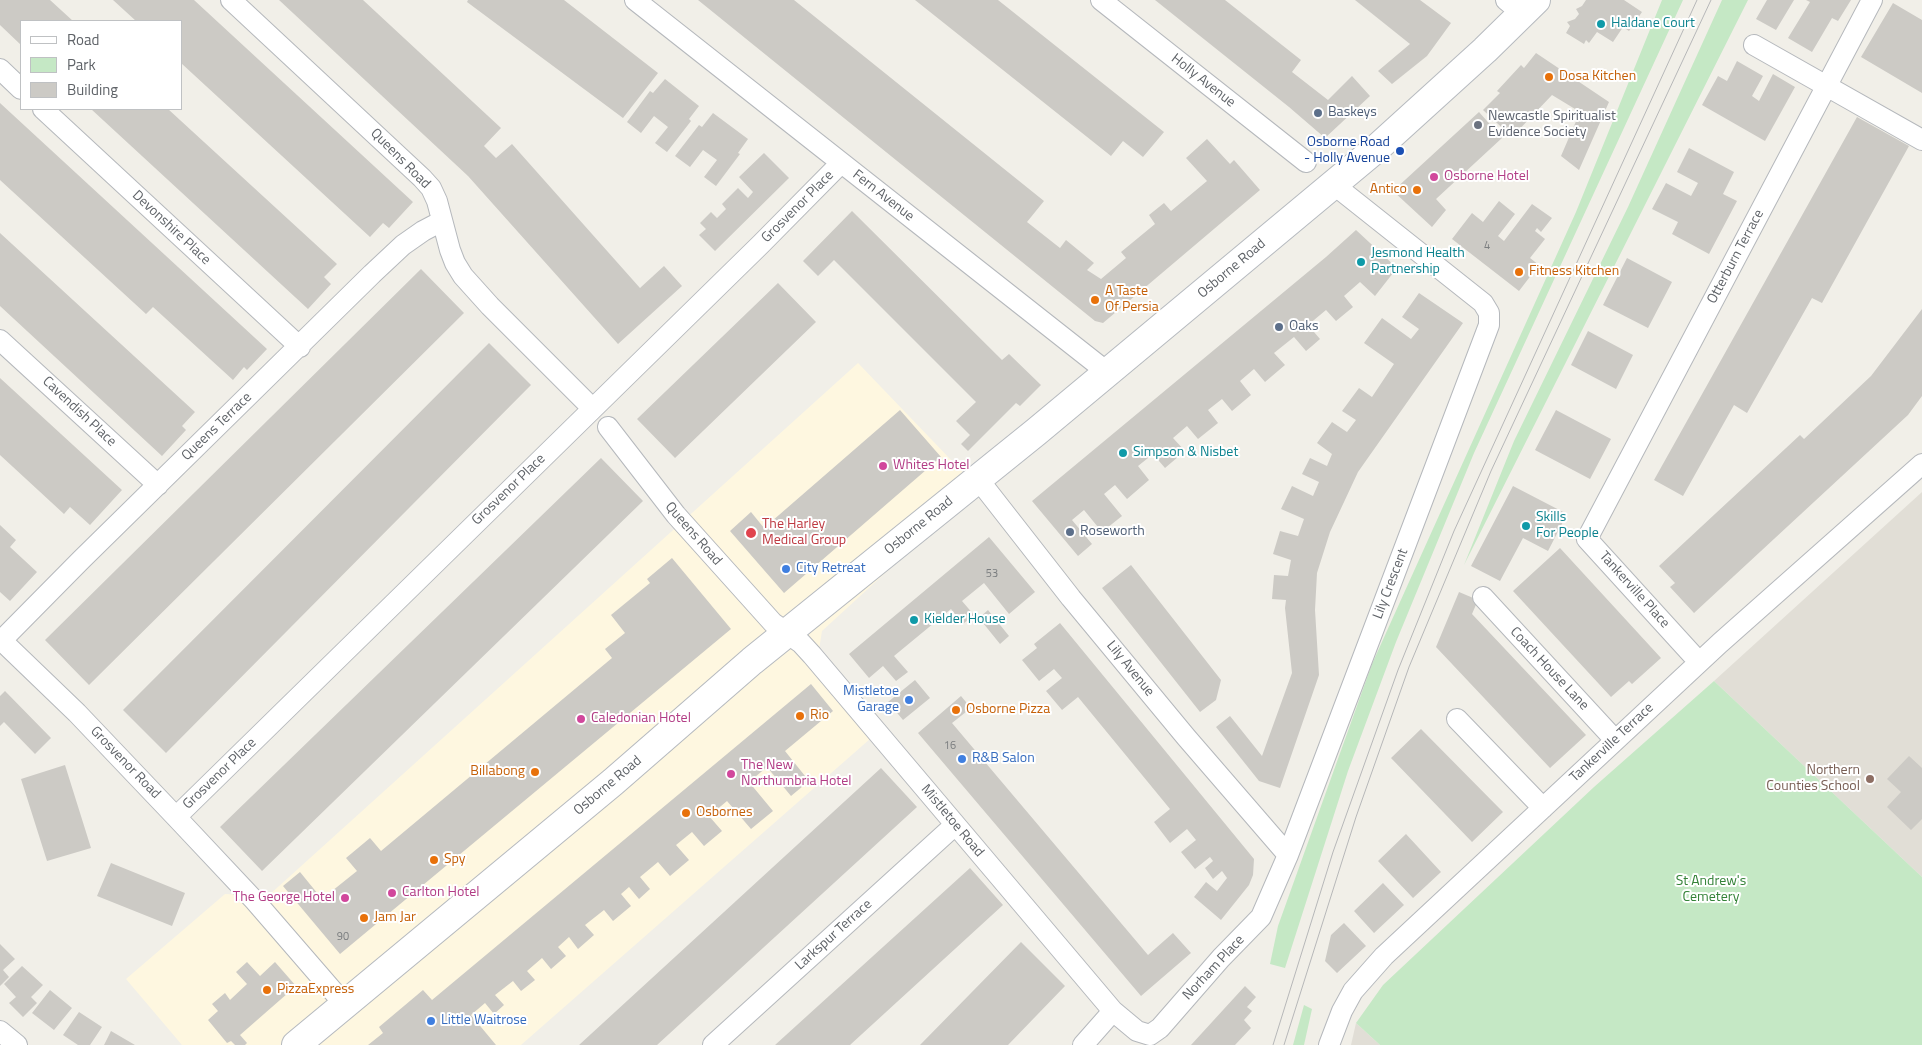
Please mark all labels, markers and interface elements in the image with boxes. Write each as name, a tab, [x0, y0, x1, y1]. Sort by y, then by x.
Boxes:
place label: Haldane Court	[1611, 16, 1695, 32]
marker: Haldane Court	[1595, 18, 1607, 30]
legend	[20, 20, 182, 110]
text: Road	[67, 28, 99, 51]
street label: Holly Avenue	[1168, 51, 1238, 111]
text: Park	[67, 53, 96, 76]
place label: Dosa Kitchen	[1559, 69, 1636, 85]
marker: Dosa Kitchen	[1543, 71, 1555, 83]
text: Building	[67, 78, 118, 101]
place label: Baskeys	[1328, 105, 1377, 121]
marker: Baskeys	[1312, 107, 1324, 119]
place label: Newcastle Spiritualist Evidence Society	[1488, 109, 1616, 142]
marker: Newcastle Spiritualist Evidence Society	[1472, 119, 1484, 131]
street label: Queens Road	[366, 125, 434, 193]
place label: Osborne Road - Holly Avenue	[1304, 135, 1390, 168]
marker: Osborne Road - Holly Avenue	[1394, 145, 1406, 157]
street label: Grosvenor Place	[758, 167, 838, 247]
street label: Fern Avenue	[849, 167, 917, 225]
place label: Osborne Hotel	[1444, 169, 1529, 185]
marker: Osborne Hotel	[1428, 171, 1440, 183]
place label: Antico	[1370, 182, 1407, 198]
marker: Antico	[1411, 184, 1423, 196]
street label: Devonshire Place	[128, 187, 214, 269]
street label: Otterburn Terrace	[1704, 207, 1768, 307]
street label: Osborne Road	[1195, 236, 1269, 302]
house number: 4	[1484, 239, 1490, 253]
place label: Jesmond Health Partnership	[1371, 246, 1465, 278]
marker: Jesmond Health Partnership	[1355, 256, 1367, 268]
place label: Fitness Kitchen	[1529, 264, 1619, 280]
marker: Fitness Kitchen	[1513, 266, 1525, 278]
place label: A Taste Of Persia	[1105, 284, 1159, 316]
marker: A Taste Of Persia	[1089, 294, 1101, 306]
place label: Oaks	[1289, 319, 1318, 335]
marker: Oaks	[1273, 321, 1285, 333]
street label: Cavendish Place	[39, 373, 119, 451]
street label: Queens Terrace	[178, 389, 256, 465]
place label: Simpson & Nisbet	[1133, 445, 1238, 461]
marker: Simpson & Nisbet	[1117, 447, 1129, 459]
street label: Grosvenor Place	[469, 451, 549, 529]
place label: Whites Hotel	[893, 458, 969, 474]
marker: Whites Hotel	[877, 460, 889, 472]
street label: Osborne Road	[881, 493, 957, 559]
street label: Queens Road	[661, 499, 725, 569]
place label: Skills For People	[1536, 510, 1599, 542]
place label: The Harley Medical Group	[762, 517, 846, 550]
marker: Skills For People	[1520, 520, 1532, 532]
place label: Roseworth	[1080, 524, 1145, 540]
marker: The Harley Medical Group	[744, 526, 758, 540]
marker: Roseworth	[1064, 526, 1076, 538]
street label: Lily Crescent	[1370, 546, 1412, 622]
street label: Tankerville Place	[1595, 548, 1673, 632]
place label: City Retreat	[796, 561, 866, 577]
marker: City Retreat	[780, 563, 792, 575]
house number: 53	[986, 567, 998, 581]
place label: Kielder House	[924, 612, 1006, 628]
marker: Kielder House	[908, 614, 920, 626]
street label: Coach House Lane	[1506, 624, 1592, 714]
street label: Lily Avenue	[1103, 638, 1157, 700]
place label: Mistletoe Garage	[843, 684, 899, 716]
marker: Mistletoe Garage	[903, 694, 915, 706]
street label: Tankerville Terrace	[1567, 700, 1657, 786]
place label: Osborne Pizza	[966, 702, 1050, 718]
marker: Osborne Pizza	[950, 704, 962, 716]
place label: Rio	[810, 708, 829, 724]
marker: Rio	[794, 710, 806, 722]
place label: Caledonian Hotel	[591, 711, 691, 727]
marker: Caledonian Hotel	[575, 713, 587, 725]
street label: Grosvenor Road	[86, 723, 164, 803]
street label: Grosvenor Place	[180, 735, 260, 813]
house number: 16	[944, 739, 956, 753]
place label: R&B Salon	[972, 751, 1035, 767]
street label: Osborne Road	[571, 753, 645, 819]
marker: R&B Salon	[956, 753, 968, 765]
place label: The New Northumbria Hotel	[741, 758, 852, 790]
place label: Northern Counties School	[1766, 763, 1860, 796]
place label: Billabong	[470, 764, 525, 780]
marker: Billabong	[529, 766, 541, 778]
marker: The New Northumbria Hotel	[725, 768, 737, 780]
marker: Northern Counties School	[1864, 773, 1876, 785]
street label: Mistletoe Road	[917, 781, 987, 861]
place label: Osbornes	[696, 805, 752, 821]
marker: Osbornes	[680, 807, 692, 819]
place label: Spy	[444, 852, 466, 868]
marker: Spy	[428, 854, 440, 866]
park label: St Andrew's Cemetery	[1676, 874, 1746, 906]
place label: Carlton Hotel	[402, 885, 480, 901]
marker: Carlton Hotel	[386, 887, 398, 899]
place label: The George Hotel	[233, 890, 335, 906]
marker: The George Hotel	[339, 892, 351, 904]
street label: Larkspur Terrace	[792, 896, 876, 974]
place label: Jam Jar	[374, 910, 416, 926]
marker: Jam Jar	[358, 912, 370, 924]
house number: 90	[337, 930, 349, 944]
street label: Norham Place	[1180, 932, 1248, 1004]
place label: PizzaExpress	[277, 982, 354, 998]
marker: PizzaExpress	[261, 984, 273, 996]
place label: Little Waitrose	[441, 1013, 527, 1029]
marker: Little Waitrose	[425, 1015, 437, 1027]

